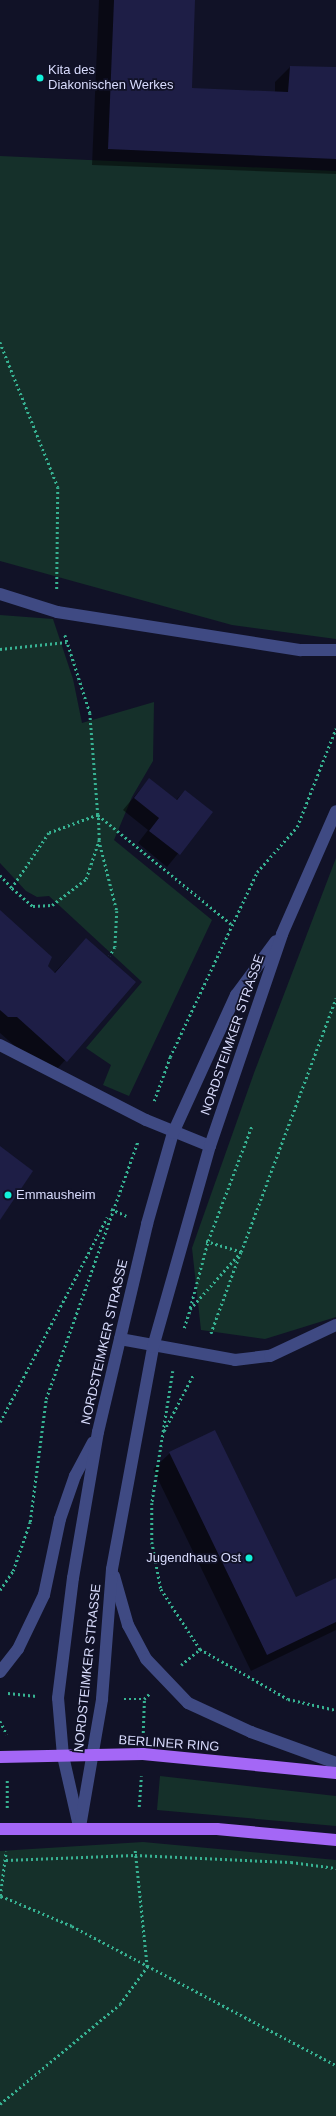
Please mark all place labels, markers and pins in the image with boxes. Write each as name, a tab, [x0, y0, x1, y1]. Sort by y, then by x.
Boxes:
place label: Kita des Diakonischen Werkes	[48, 63, 173, 94]
marker: Kita des Diakonischen Werkes	[35, 73, 45, 83]
place label: Emmausheim	[16, 1187, 95, 1203]
marker: Emmausheim	[3, 1190, 13, 1200]
place label: Jugendhaus Ost	[146, 1550, 241, 1566]
marker: Jugendhaus Ost	[244, 1553, 254, 1563]

